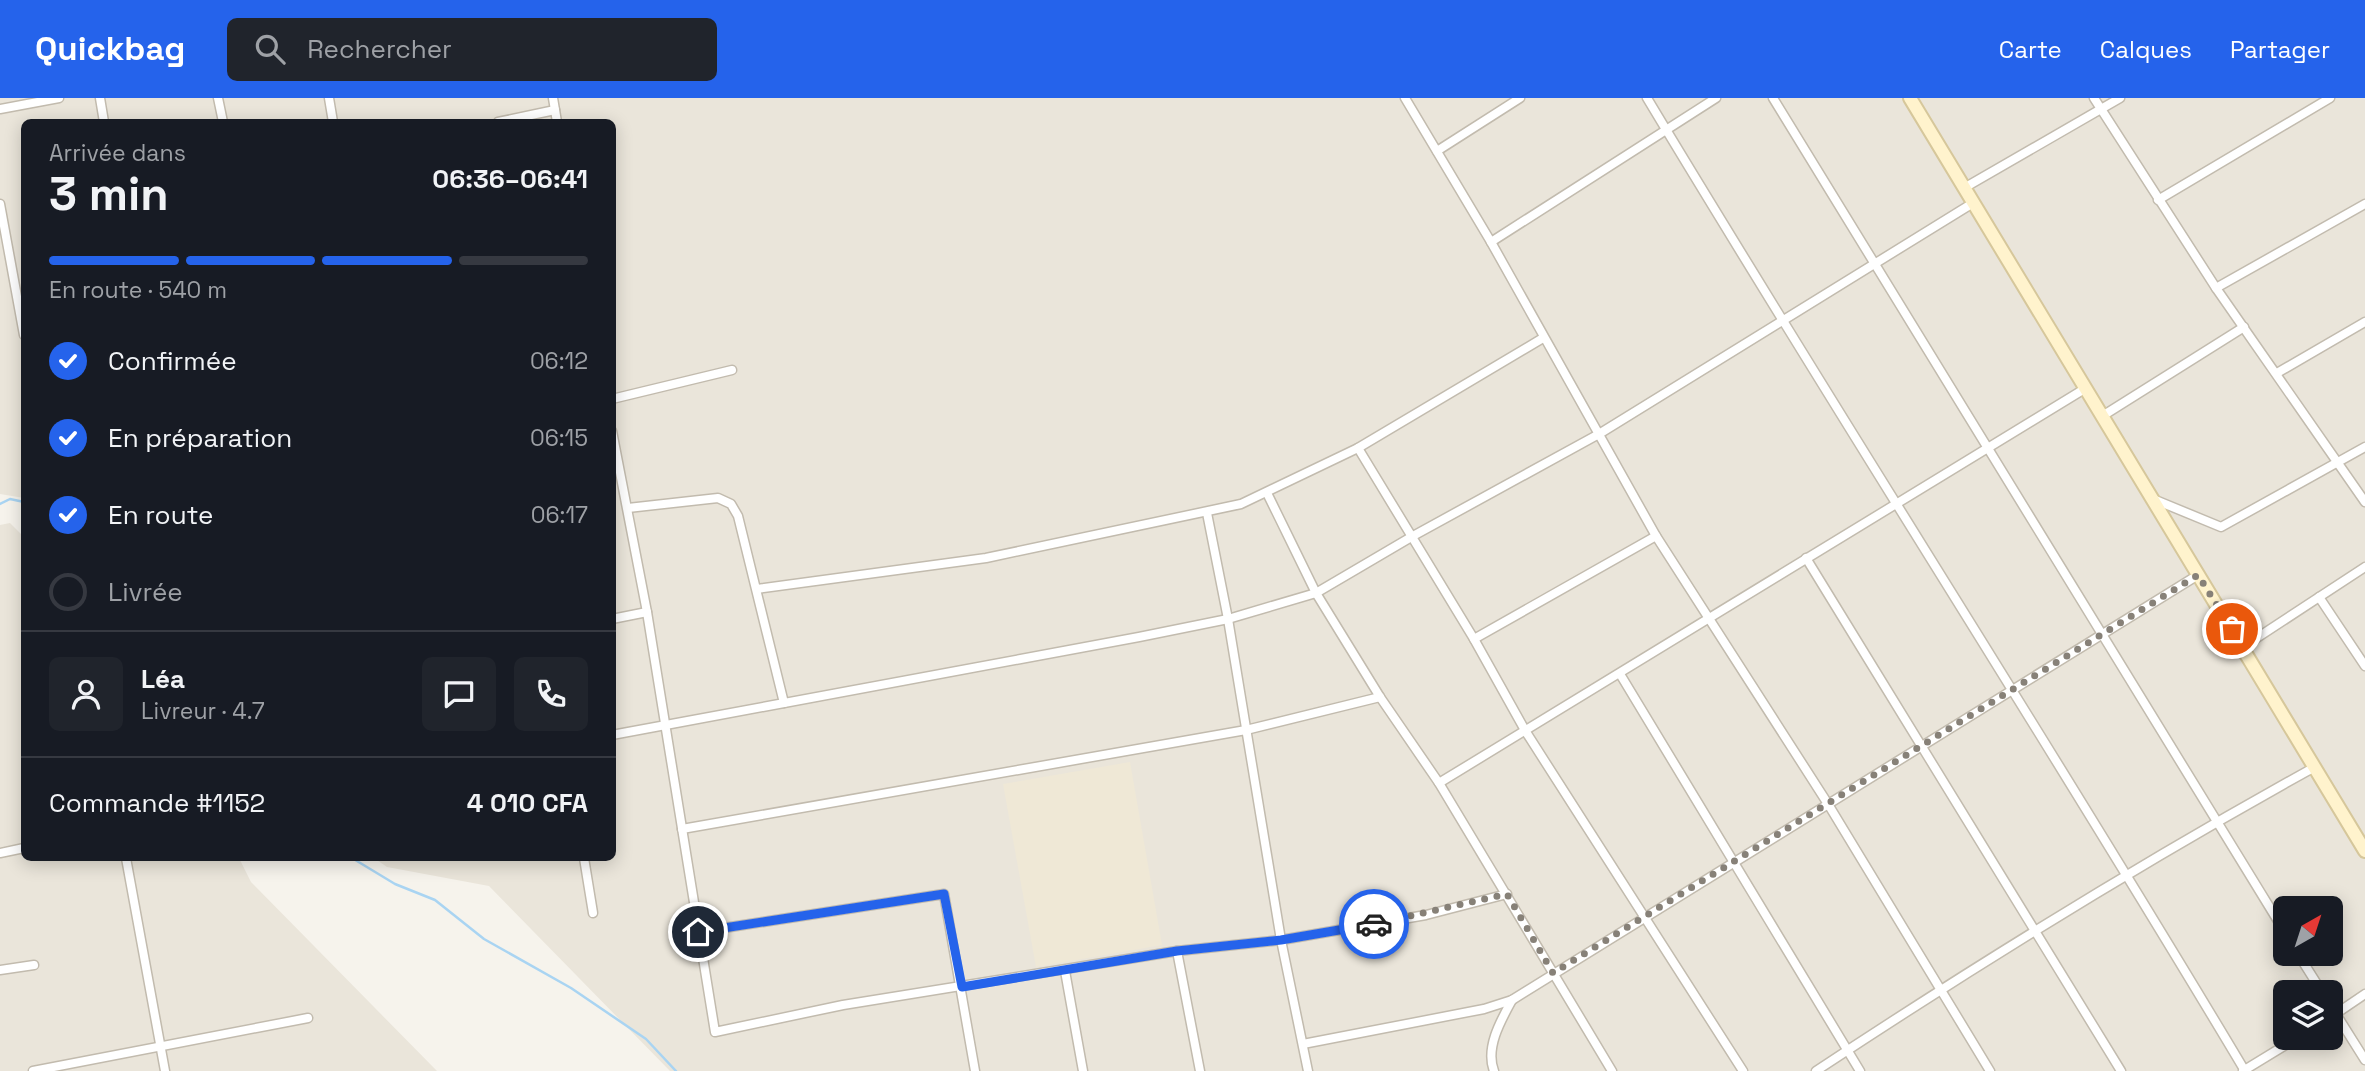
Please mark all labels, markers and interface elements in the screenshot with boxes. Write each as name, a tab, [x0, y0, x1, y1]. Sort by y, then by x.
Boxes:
search box	[227, 18, 717, 81]
text: Quickbag	[35, 28, 185, 70]
icon: search	[251, 30, 289, 68]
text: Rechercher	[307, 32, 452, 66]
text: Carte	[1999, 34, 2062, 65]
text: Calques	[2100, 34, 2192, 65]
text: Partager	[2230, 34, 2330, 65]
text: Arrivée dans	[49, 138, 186, 168]
text: 06:36–06:41	[432, 162, 588, 196]
text: 3 min	[49, 165, 169, 223]
text: En route · 540 m	[49, 275, 227, 305]
icon: check	[49, 342, 87, 380]
text: Confirmée	[108, 344, 237, 378]
text: 06:12	[530, 346, 588, 376]
icon: check	[49, 419, 87, 457]
text: En préparation	[108, 421, 292, 455]
text: 06:15	[530, 423, 588, 453]
icon: check	[49, 496, 87, 534]
text: En route	[108, 498, 213, 532]
text: 06:17	[531, 500, 588, 530]
text: Livrée	[108, 575, 183, 609]
pin	[2202, 599, 2262, 659]
icon: bag	[2213, 610, 2251, 648]
button: person	[49, 657, 123, 731]
button: chat	[422, 657, 496, 731]
button: phone	[514, 657, 588, 731]
text: Léa	[141, 662, 185, 696]
text: Livreur · 4.7	[141, 696, 265, 726]
text: Commande #1152	[49, 786, 265, 820]
text: 4 010 CFA	[467, 786, 588, 820]
courier	[1339, 889, 1409, 959]
north arrow	[2273, 896, 2343, 966]
map controls	[2273, 896, 2343, 1050]
pin	[668, 902, 728, 962]
icon: car	[1355, 905, 1393, 943]
icon: home	[679, 913, 717, 951]
button: layers	[2273, 980, 2343, 1050]

